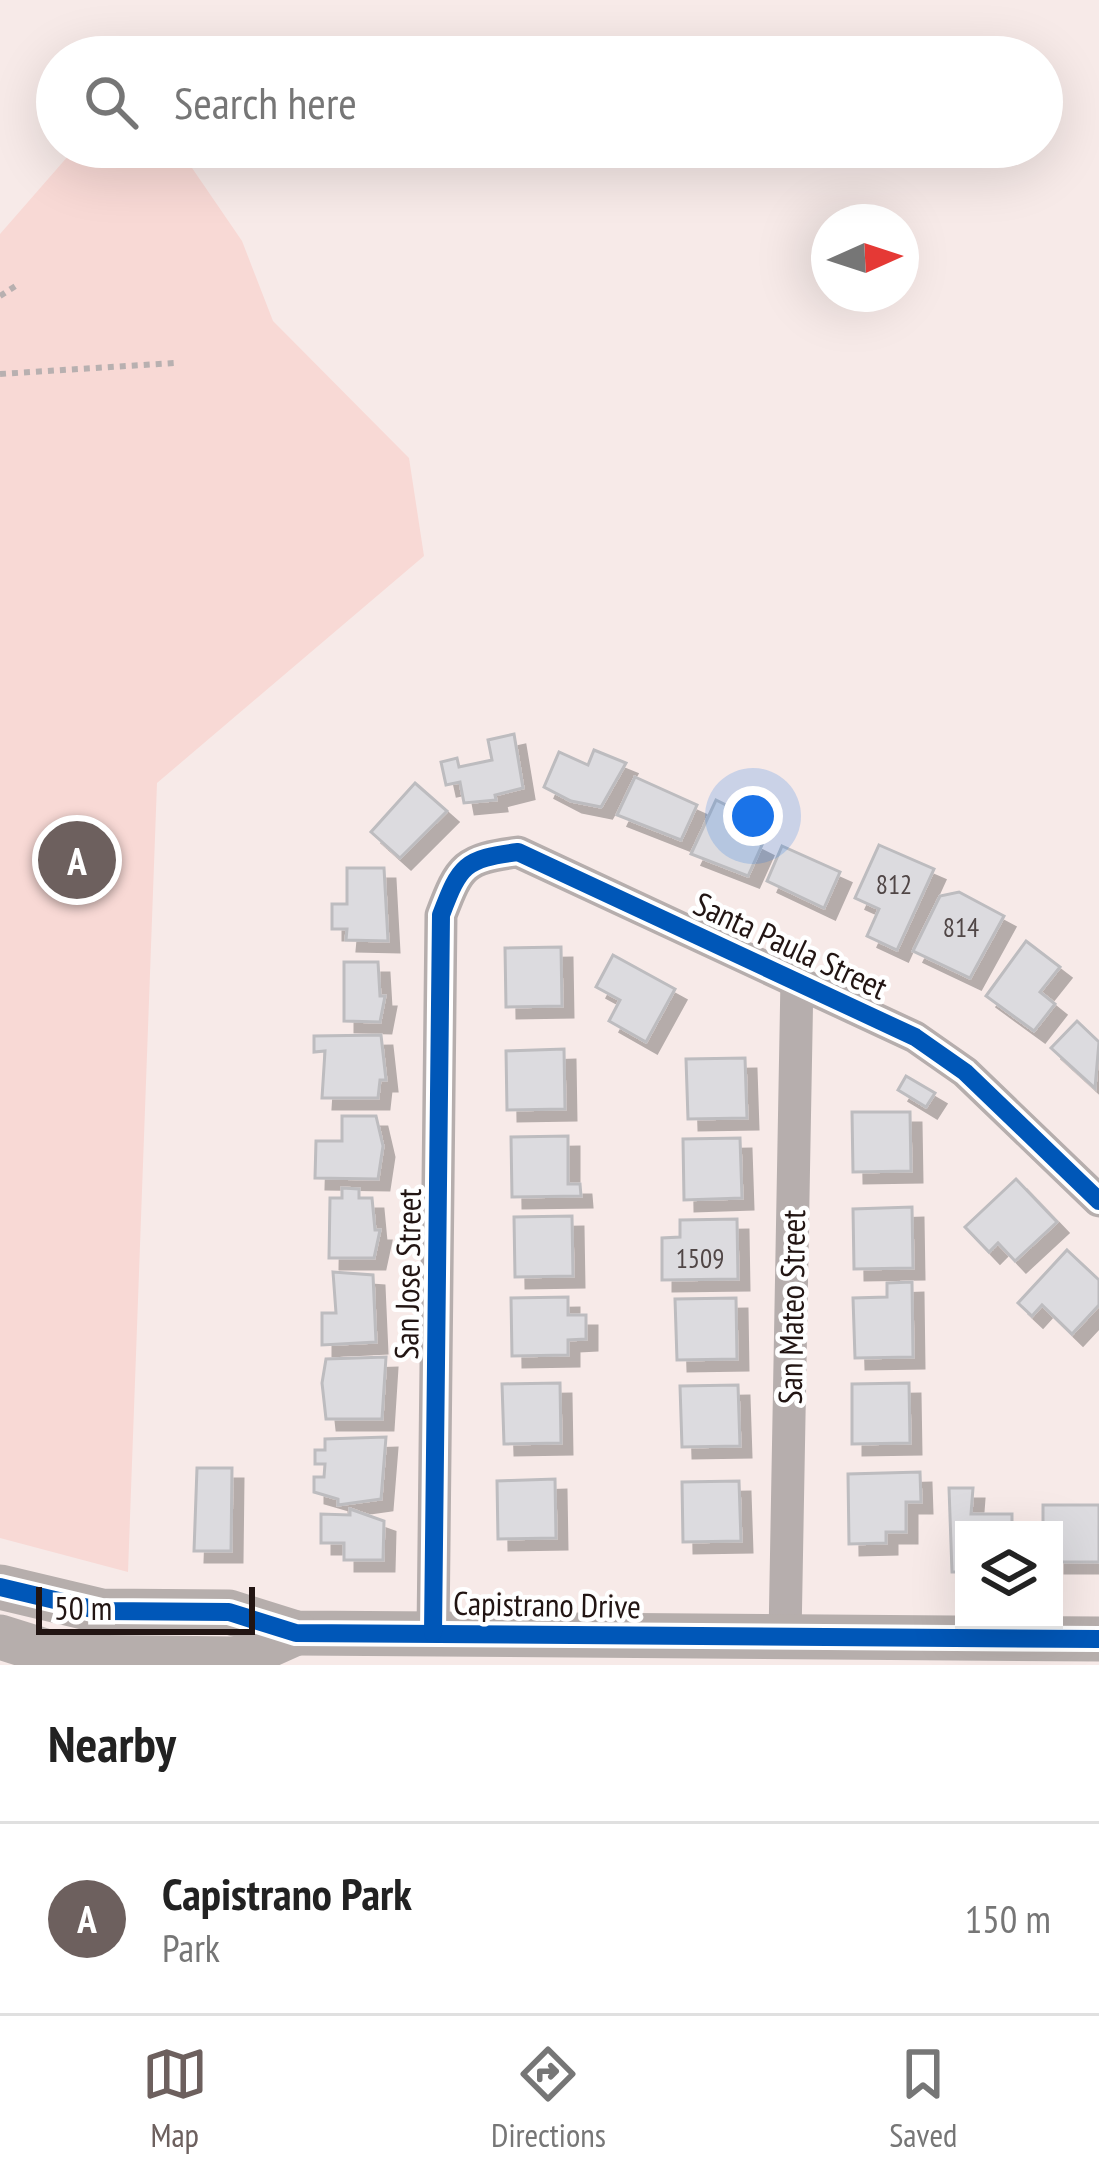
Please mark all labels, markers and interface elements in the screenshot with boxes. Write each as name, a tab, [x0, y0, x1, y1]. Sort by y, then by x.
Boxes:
search box	[36, 36, 1063, 168]
icon: search	[78, 69, 144, 135]
text: Search here	[174, 73, 357, 131]
north arrow	[811, 204, 919, 312]
your location	[723, 786, 783, 846]
pin: A	[38, 815, 116, 905]
house number: 812	[876, 867, 912, 901]
street label: Santa Paula Street	[687, 881, 895, 1009]
house number: 814	[943, 910, 979, 944]
street label: San Jose Street	[384, 1188, 430, 1360]
street label: San Mateo Street	[768, 1209, 814, 1405]
house number: 1509	[676, 1241, 724, 1275]
map controls	[955, 1521, 1063, 1629]
button: layers	[955, 1521, 1063, 1629]
scale bar	[36, 1581, 255, 1634]
street label: Capistrano Drive	[453, 1581, 641, 1627]
text: 50 m	[54, 1586, 112, 1629]
text: Nearby	[48, 1710, 176, 1776]
text: Capistrano Park	[162, 1864, 412, 1922]
text: A	[77, 1893, 97, 1944]
text: 150 m	[965, 1893, 1051, 1944]
text: Park	[162, 1922, 220, 1973]
tab: Map	[142, 2041, 208, 2156]
tab: Directions	[491, 2041, 606, 2156]
tab: Saved	[889, 2041, 957, 2156]

